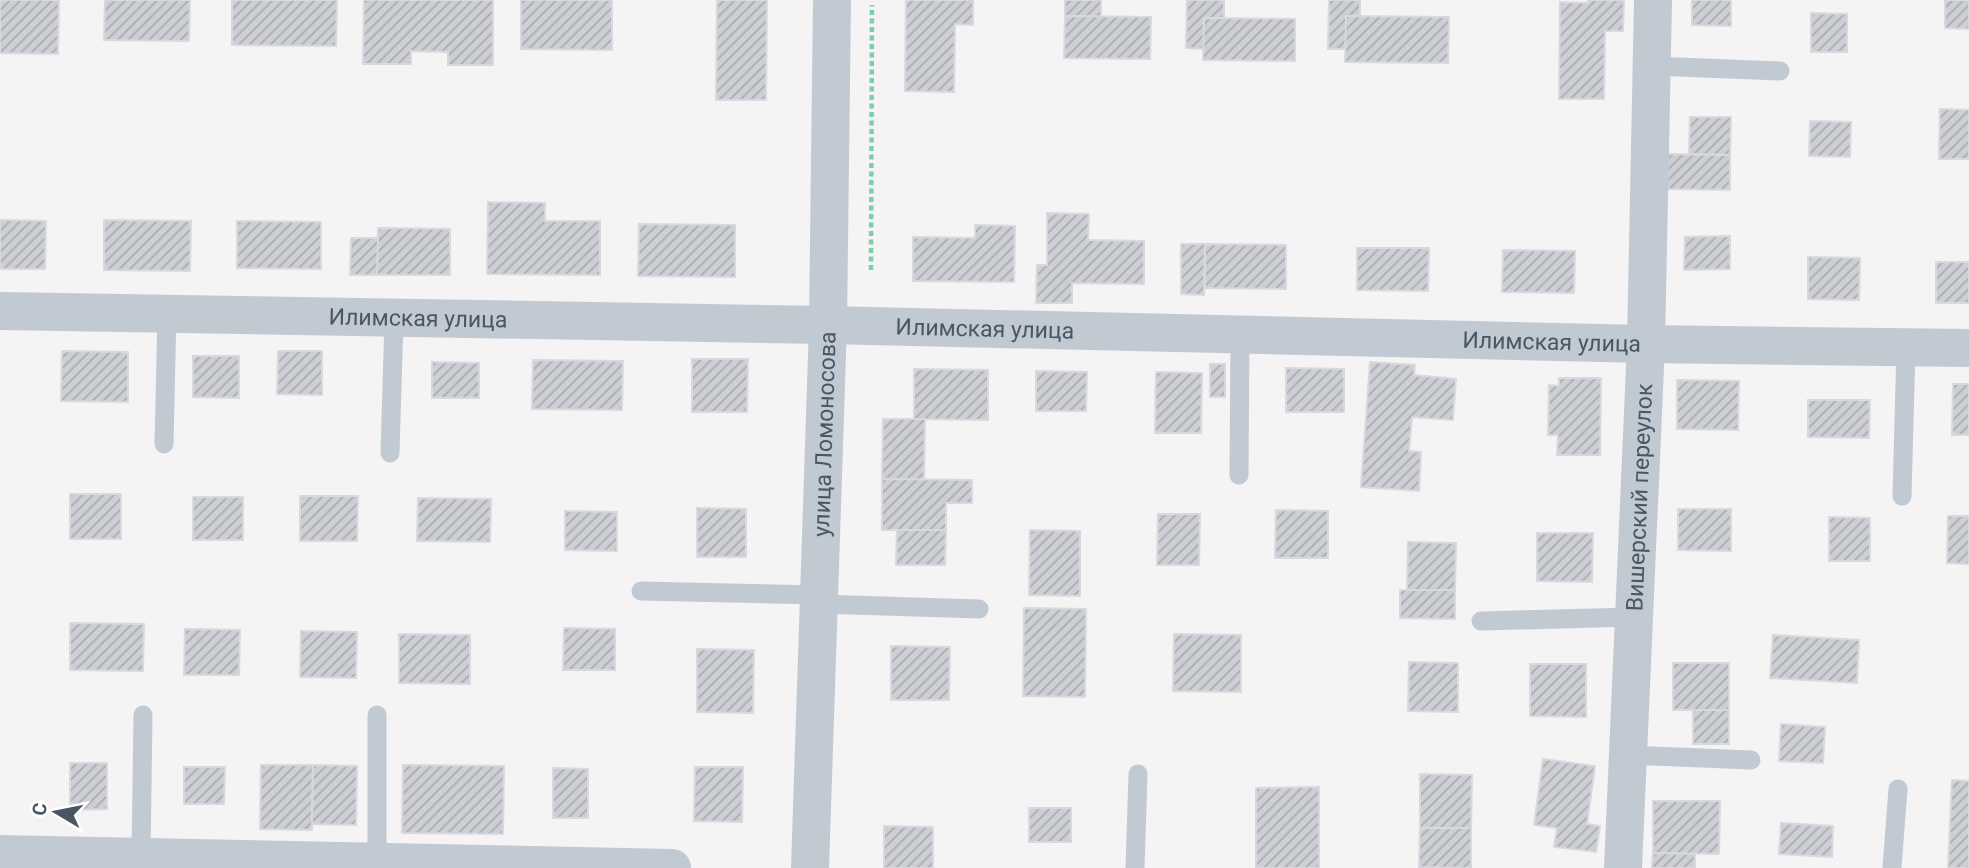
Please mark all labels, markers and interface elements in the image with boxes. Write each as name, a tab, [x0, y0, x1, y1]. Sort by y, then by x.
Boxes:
street label: Илимская улица	[328, 304, 508, 334]
street label: Илимская улица	[895, 314, 1074, 345]
street label: Илимская улица	[1462, 327, 1641, 358]
street label: улица Ломоносова	[808, 331, 842, 538]
street label: Вишерский переулок	[1621, 382, 1658, 612]
north arrow	[21, 777, 91, 847]
text: С	[27, 801, 52, 817]

